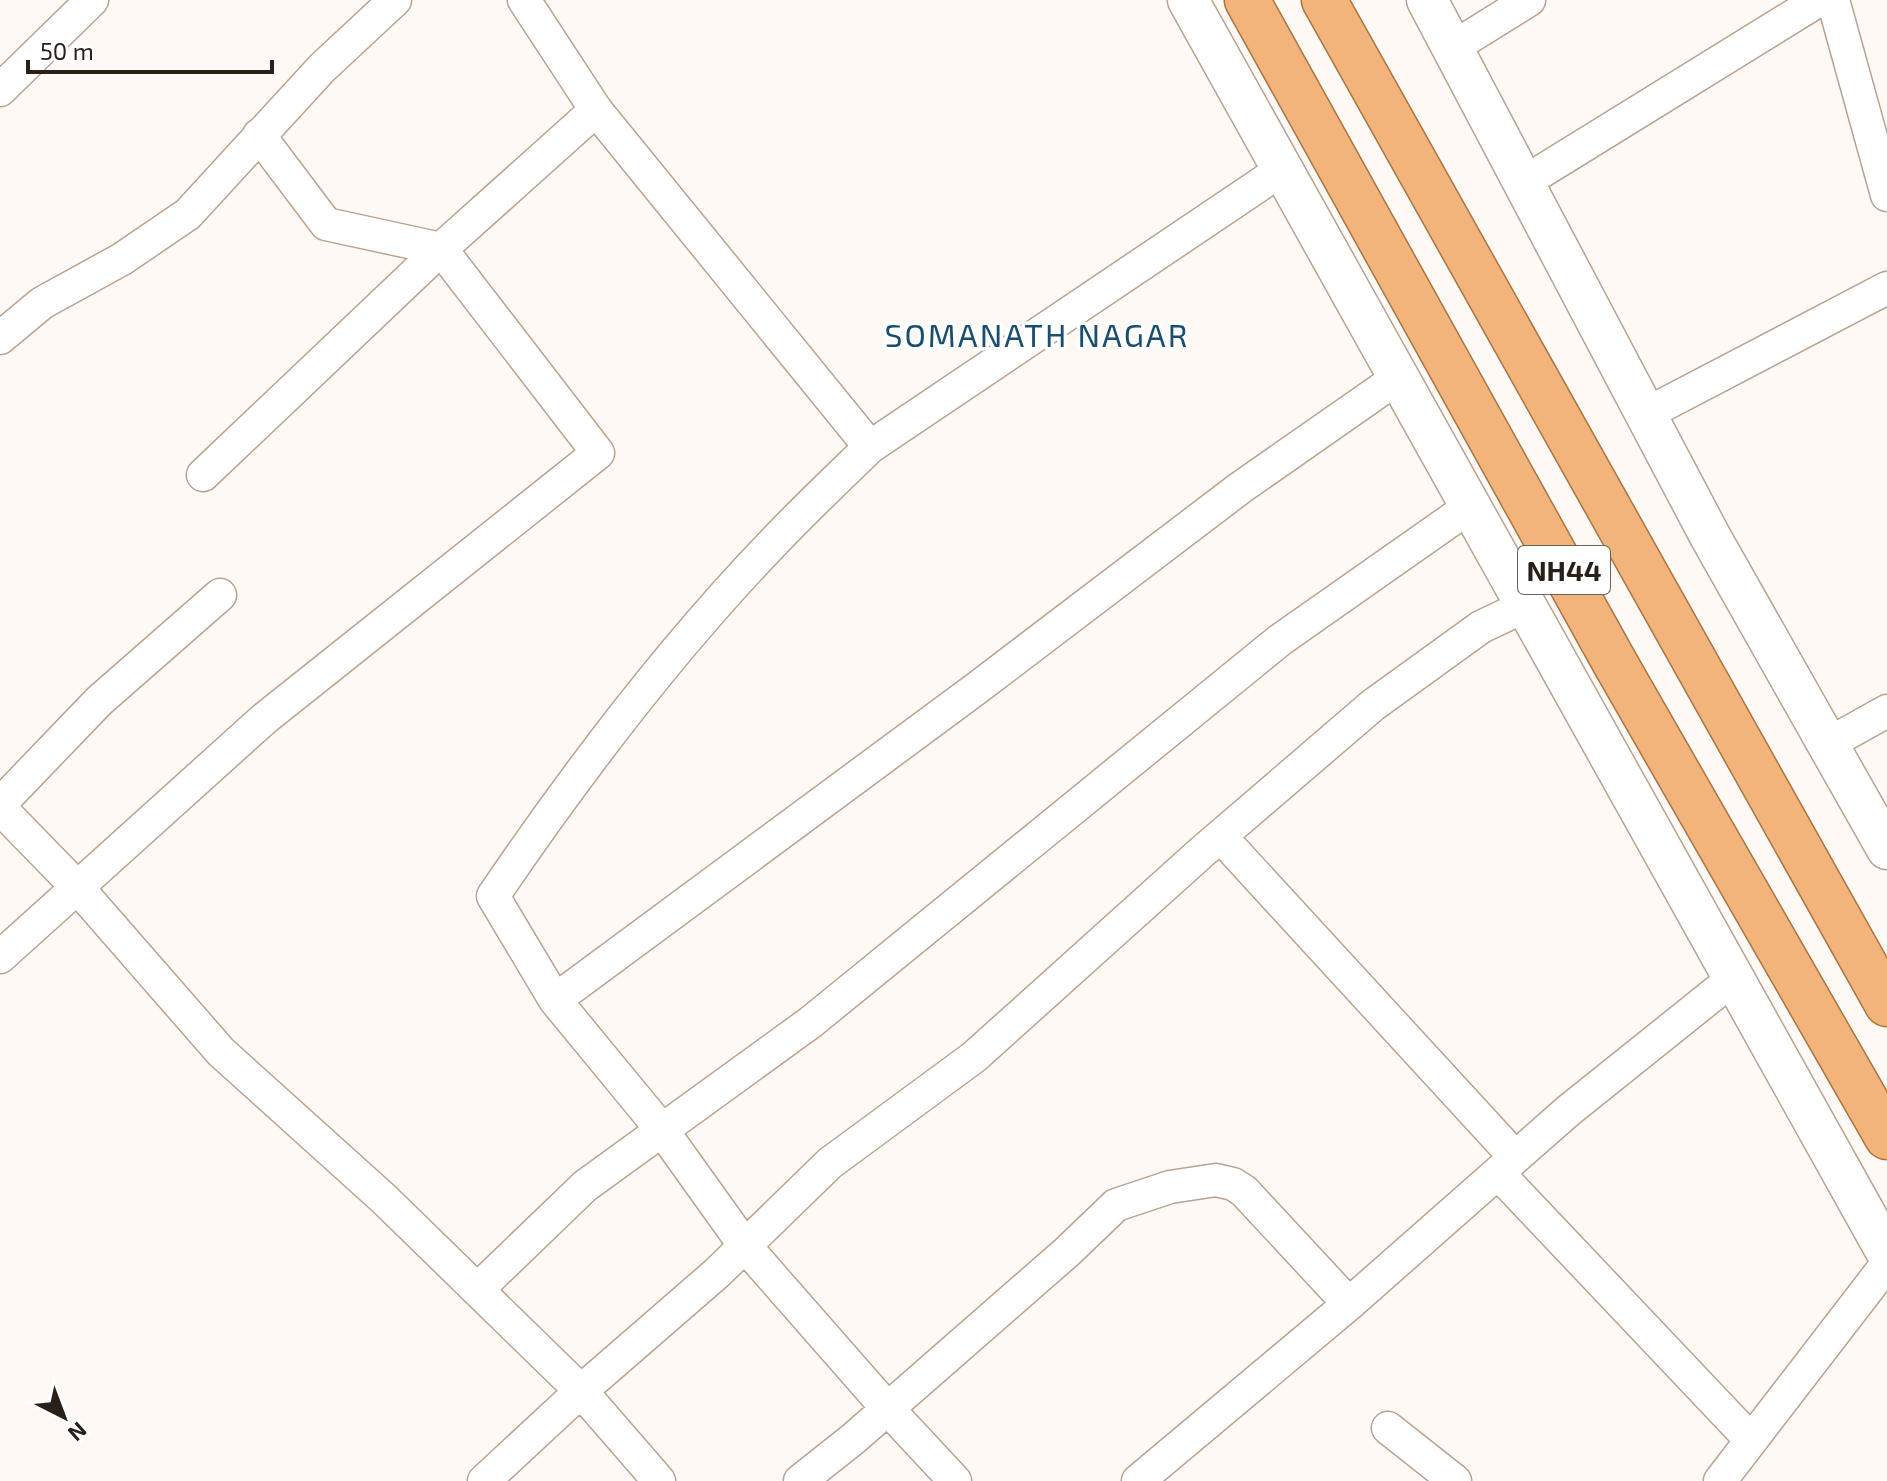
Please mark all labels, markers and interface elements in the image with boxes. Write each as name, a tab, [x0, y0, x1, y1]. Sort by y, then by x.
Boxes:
scale bar	[28, 24, 272, 74]
text: 50 m	[40, 36, 94, 65]
district label: SOMANATH NAGAR	[884, 315, 1190, 353]
road number: NH44	[1518, 546, 1610, 594]
north arrow	[24, 1377, 104, 1457]
text: N	[63, 1418, 93, 1448]

